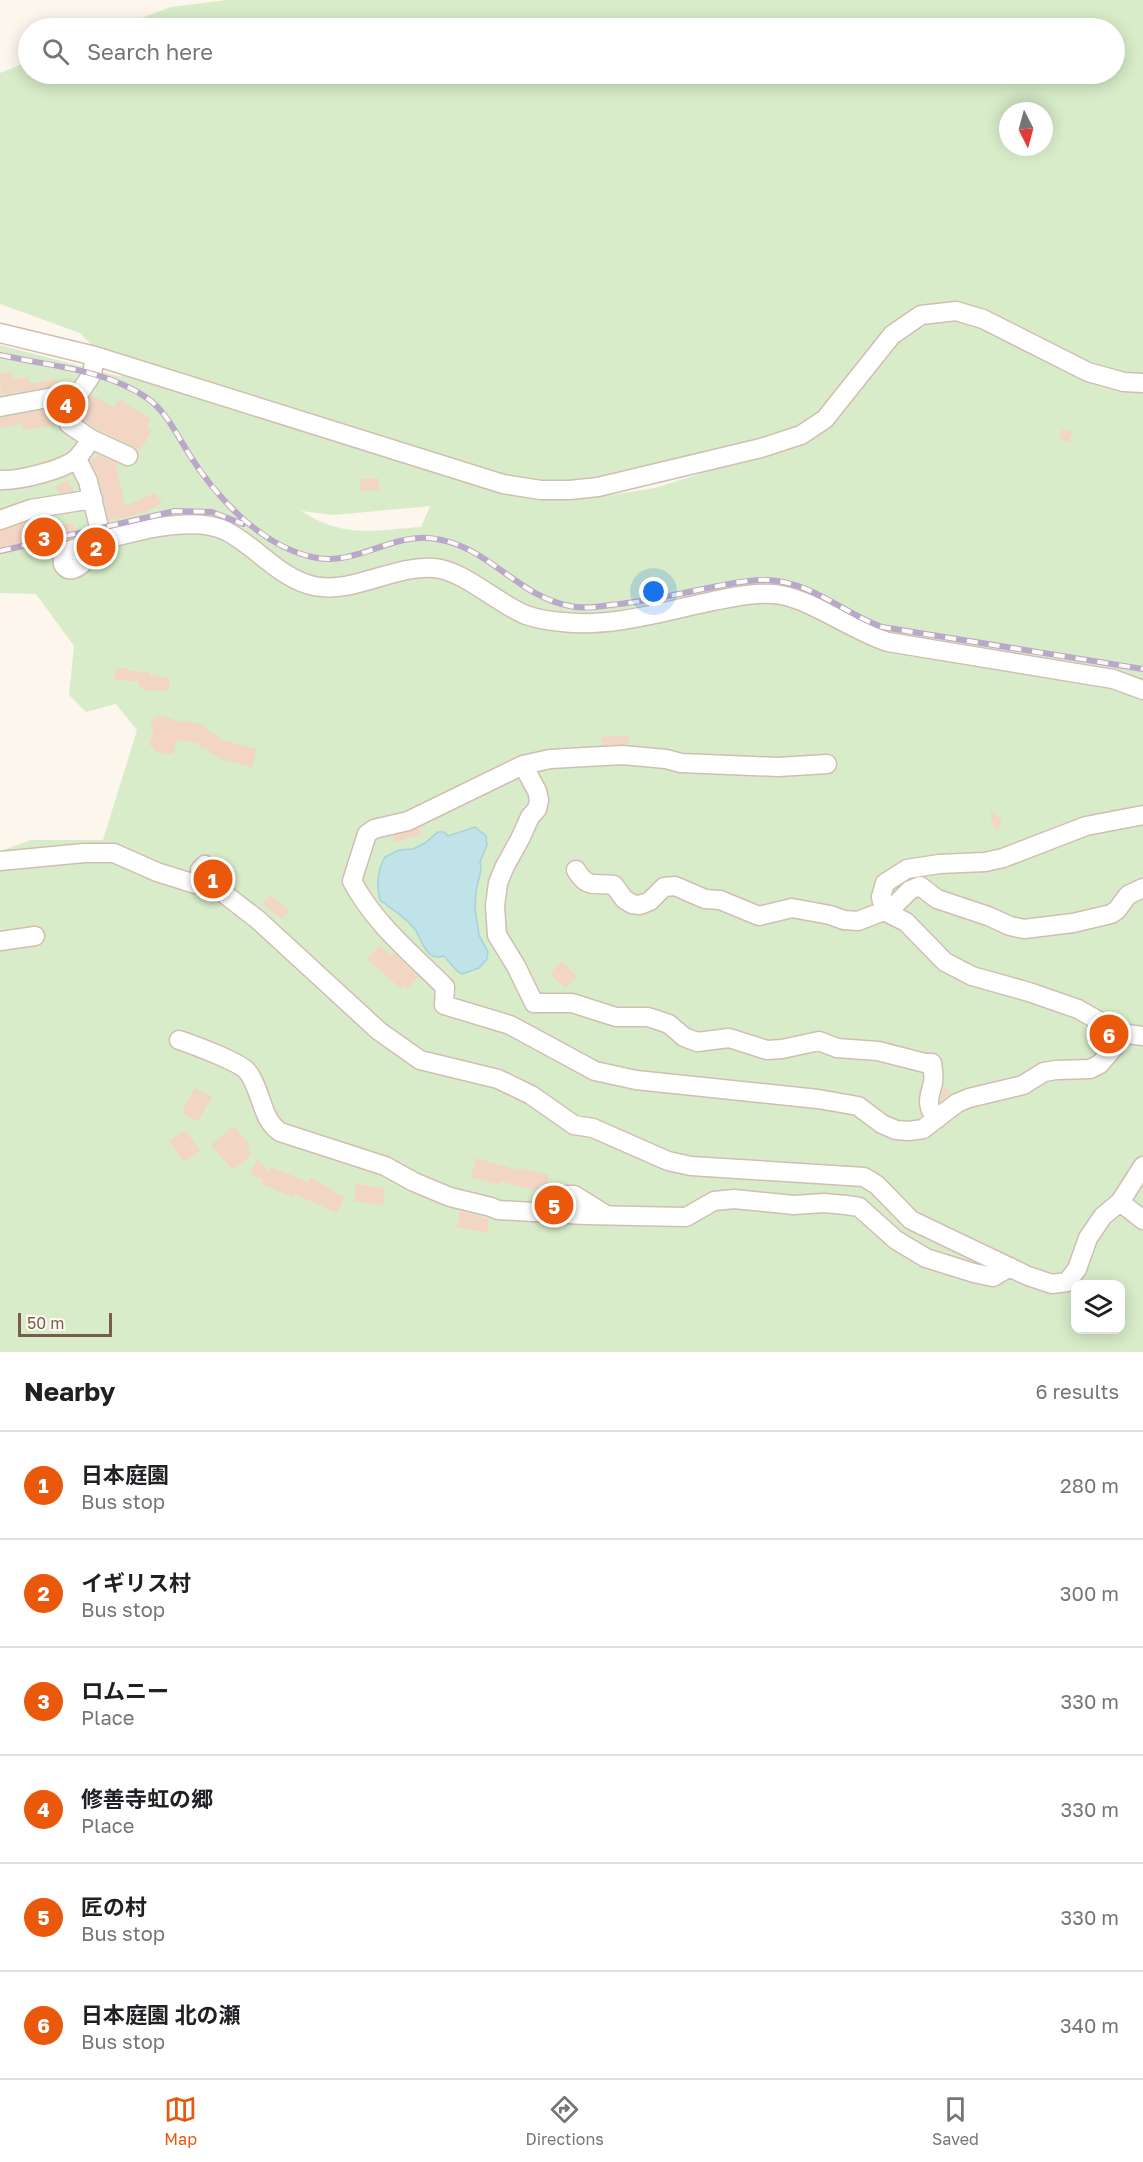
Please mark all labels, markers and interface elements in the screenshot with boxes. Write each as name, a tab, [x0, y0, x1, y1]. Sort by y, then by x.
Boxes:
search box	[18, 18, 1125, 84]
icon: search	[39, 35, 72, 68]
text: Search here	[87, 38, 213, 65]
north arrow	[999, 102, 1053, 156]
pin: 4	[46, 382, 86, 426]
pin: 3	[24, 514, 63, 560]
pin: 2	[76, 524, 116, 570]
your location	[639, 577, 668, 606]
pin: 1	[194, 856, 232, 902]
pin: 6	[1090, 1012, 1128, 1056]
pin: 5	[534, 1182, 574, 1228]
map controls	[1071, 1280, 1125, 1334]
button: layers	[1071, 1280, 1125, 1334]
scale bar	[18, 1310, 112, 1338]
text: 50 m	[27, 1313, 64, 1333]
text: Nearby	[24, 1376, 115, 1407]
text: 6 results	[1035, 1379, 1119, 1403]
text: 日本庭園	[81, 1461, 169, 1488]
text: 1	[38, 1473, 49, 1497]
text: 280 m	[1060, 1473, 1119, 1497]
text: Bus stop	[81, 1489, 165, 1513]
text: イギリス村	[81, 1569, 191, 1596]
text: 2	[37, 1581, 50, 1605]
text: 300 m	[1060, 1581, 1119, 1605]
text: Bus stop	[81, 1597, 165, 1621]
text: ロムニー	[81, 1677, 169, 1704]
text: 3	[37, 1689, 50, 1713]
text: 330 m	[1061, 1689, 1119, 1713]
text: Place	[81, 1705, 134, 1729]
text: 修善寺虹の郷	[81, 1785, 213, 1812]
text: 4	[37, 1797, 50, 1821]
text: 330 m	[1061, 1797, 1119, 1821]
text: Place	[81, 1813, 134, 1837]
text: 匠の村	[81, 1893, 147, 1920]
text: 5	[37, 1905, 50, 1929]
text: 330 m	[1061, 1905, 1119, 1929]
text: Bus stop	[81, 1921, 165, 1945]
text: 日本庭園 北の瀬	[81, 2001, 241, 2028]
text: 6	[37, 2013, 50, 2037]
text: 340 m	[1060, 2013, 1119, 2037]
text: Bus stop	[81, 2029, 165, 2053]
tab: Map	[164, 2093, 197, 2149]
tab: Directions	[526, 2093, 604, 2149]
tab: Saved	[932, 2093, 979, 2149]

